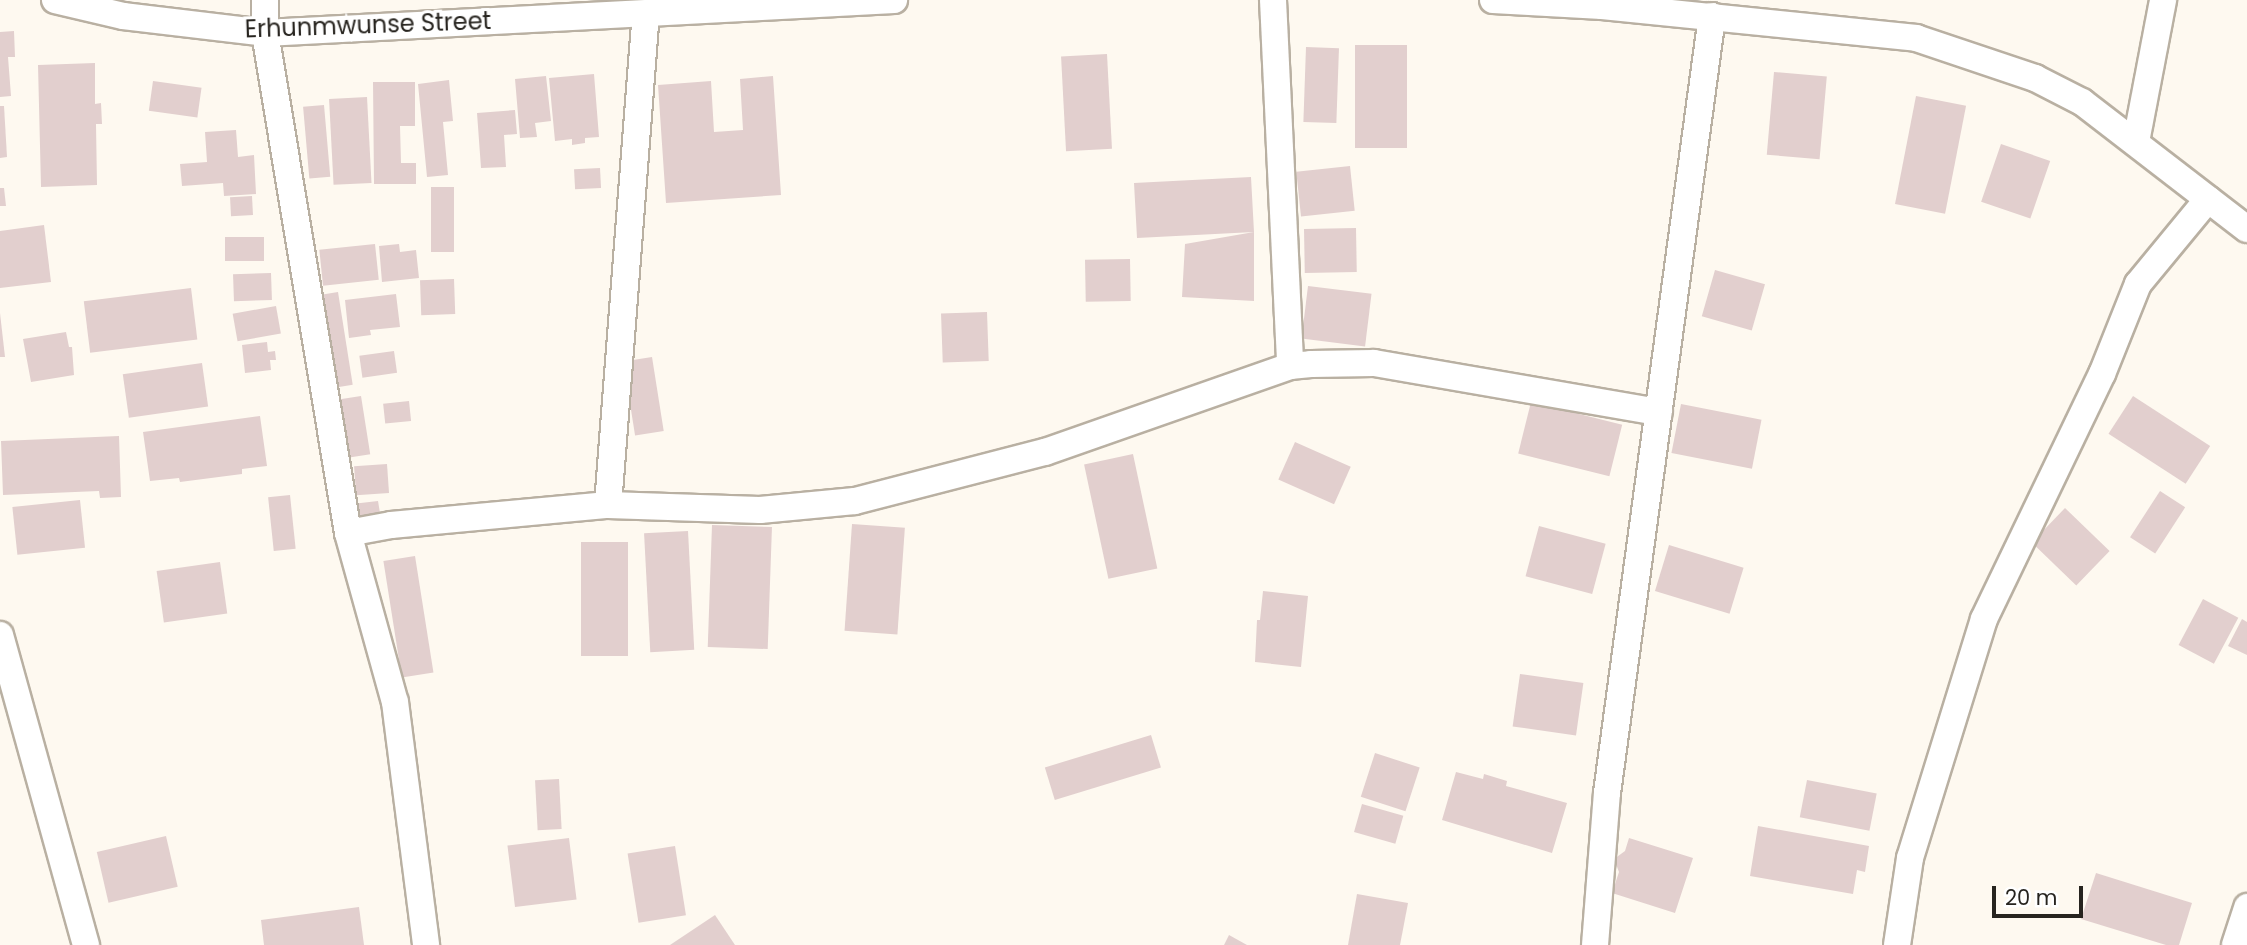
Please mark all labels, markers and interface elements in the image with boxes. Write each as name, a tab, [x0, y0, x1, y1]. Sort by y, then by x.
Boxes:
street label: Erhunmwunse Street	[244, 6, 492, 44]
scale bar	[1995, 872, 2086, 916]
text: 20 m	[2005, 883, 2058, 912]

